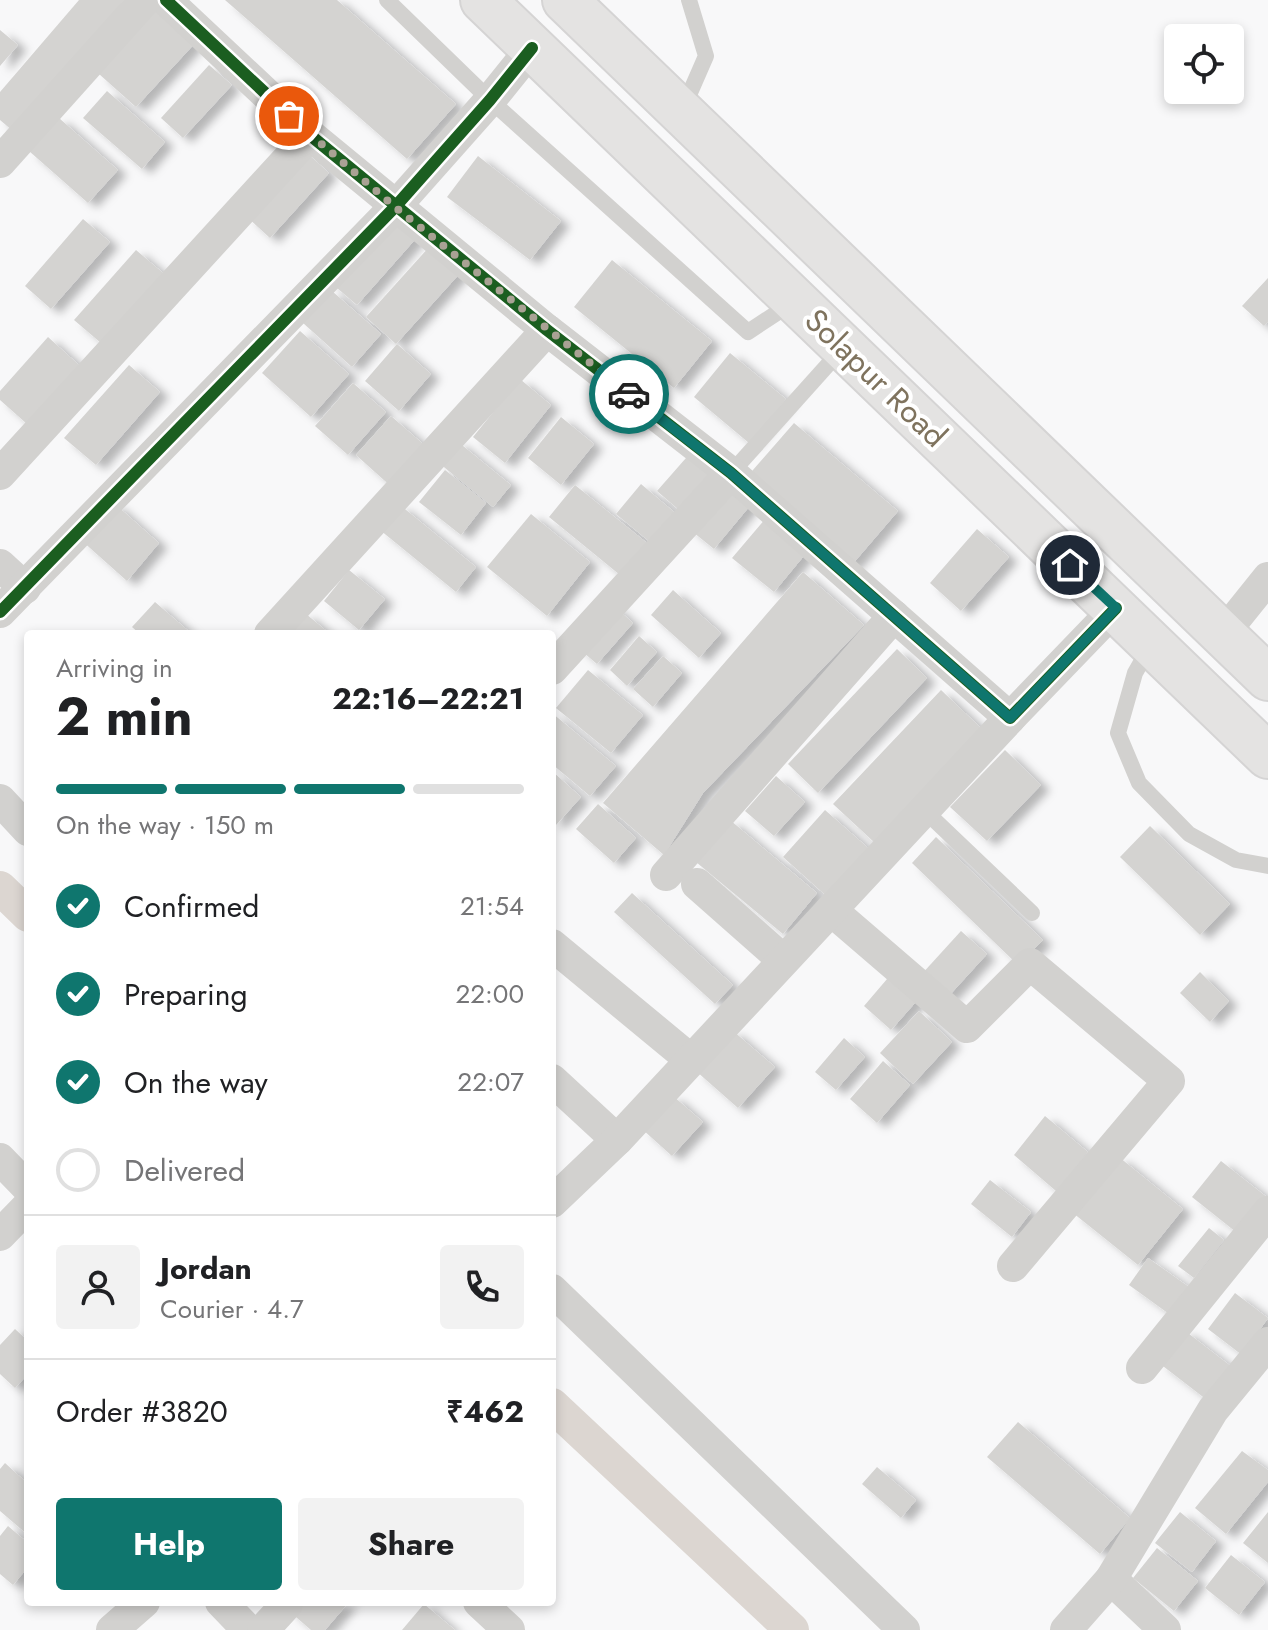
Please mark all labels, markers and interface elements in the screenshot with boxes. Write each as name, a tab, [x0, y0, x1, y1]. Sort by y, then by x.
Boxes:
map controls	[1164, 24, 1244, 104]
button: locate	[1164, 24, 1244, 104]
pin	[255, 82, 323, 150]
icon: bag	[267, 94, 311, 138]
street label: Solapur Road	[794, 298, 958, 458]
courier	[589, 354, 669, 434]
icon: car	[607, 372, 651, 416]
pin	[1036, 531, 1104, 599]
icon: home	[1048, 543, 1092, 587]
text: Arriving in	[56, 649, 173, 687]
text: 22:16–22:21	[332, 677, 524, 720]
text: 2 min	[56, 679, 193, 755]
text: On the way · 150 m	[56, 806, 274, 844]
icon: check	[56, 884, 100, 928]
text: Confirmed	[124, 885, 259, 928]
text: 21:54	[460, 887, 524, 925]
icon: check	[56, 972, 100, 1016]
text: Preparing	[124, 973, 248, 1016]
text: 22:00	[455, 975, 524, 1013]
icon: check	[56, 1060, 100, 1104]
text: On the way	[124, 1061, 268, 1104]
text: 22:07	[457, 1063, 524, 1101]
text: Delivered	[124, 1149, 245, 1192]
button: person	[56, 1245, 140, 1329]
button: phone	[440, 1245, 524, 1329]
text: Jordan	[160, 1247, 252, 1290]
text: Courier · 4.7	[160, 1290, 304, 1328]
text: Order #3820	[56, 1390, 228, 1433]
text: ₹462	[446, 1390, 524, 1433]
button: Help	[56, 1498, 282, 1590]
button: Share	[298, 1498, 524, 1590]

